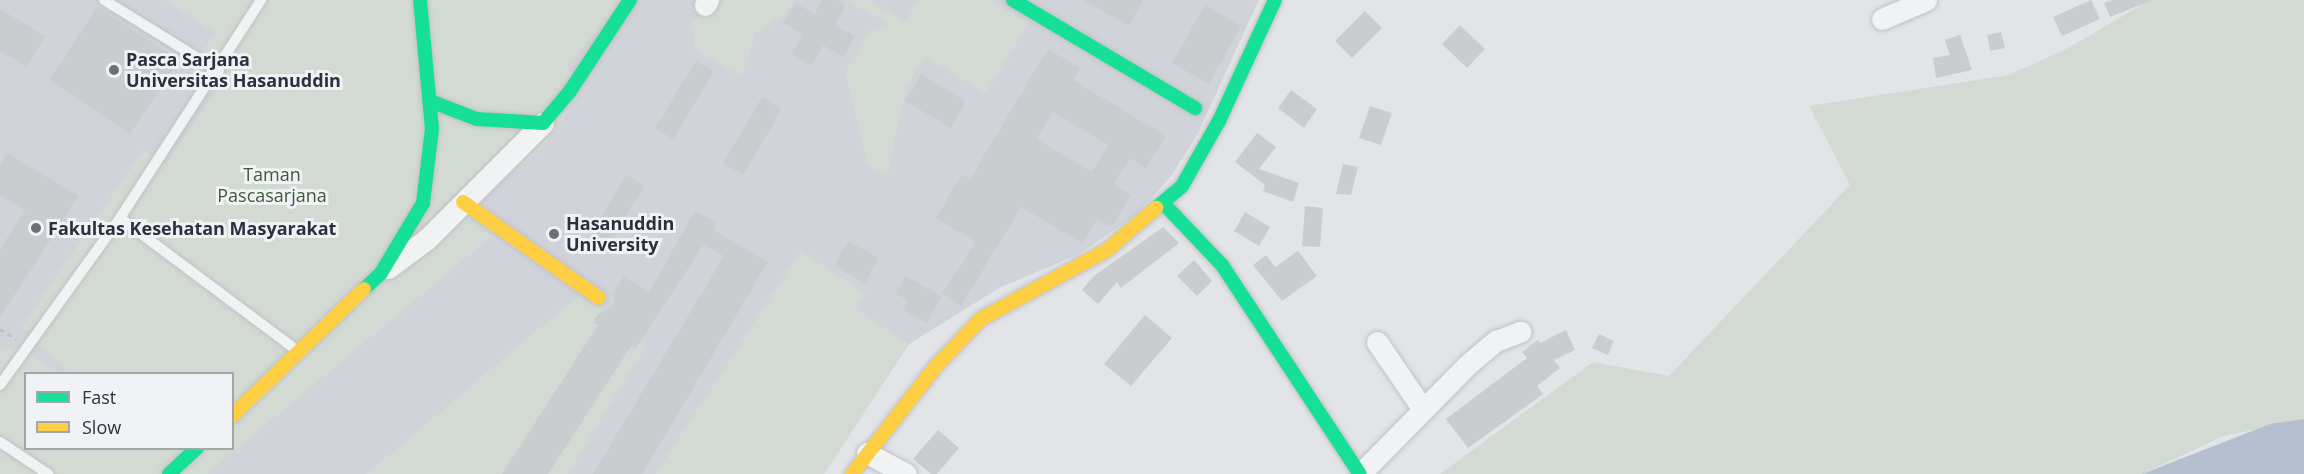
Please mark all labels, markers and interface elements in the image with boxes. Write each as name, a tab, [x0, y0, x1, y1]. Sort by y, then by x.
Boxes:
place label: Pasca Sarjana Universitas Hasanuddin	[126, 49, 341, 92]
marker: Pasca Sarjana Universitas Hasanuddin	[107, 63, 121, 77]
park label: Taman Pascasarjana	[217, 164, 327, 207]
place label: Hasanuddin University	[566, 213, 674, 256]
place label: Fakultas Kesehatan Masyarakat	[48, 217, 336, 239]
marker: Fakultas Kesehatan Masyarakat	[29, 221, 43, 235]
marker: Hasanuddin University	[547, 227, 561, 241]
legend	[24, 372, 234, 450]
text: Fast	[82, 385, 116, 409]
text: Slow	[82, 415, 121, 439]

